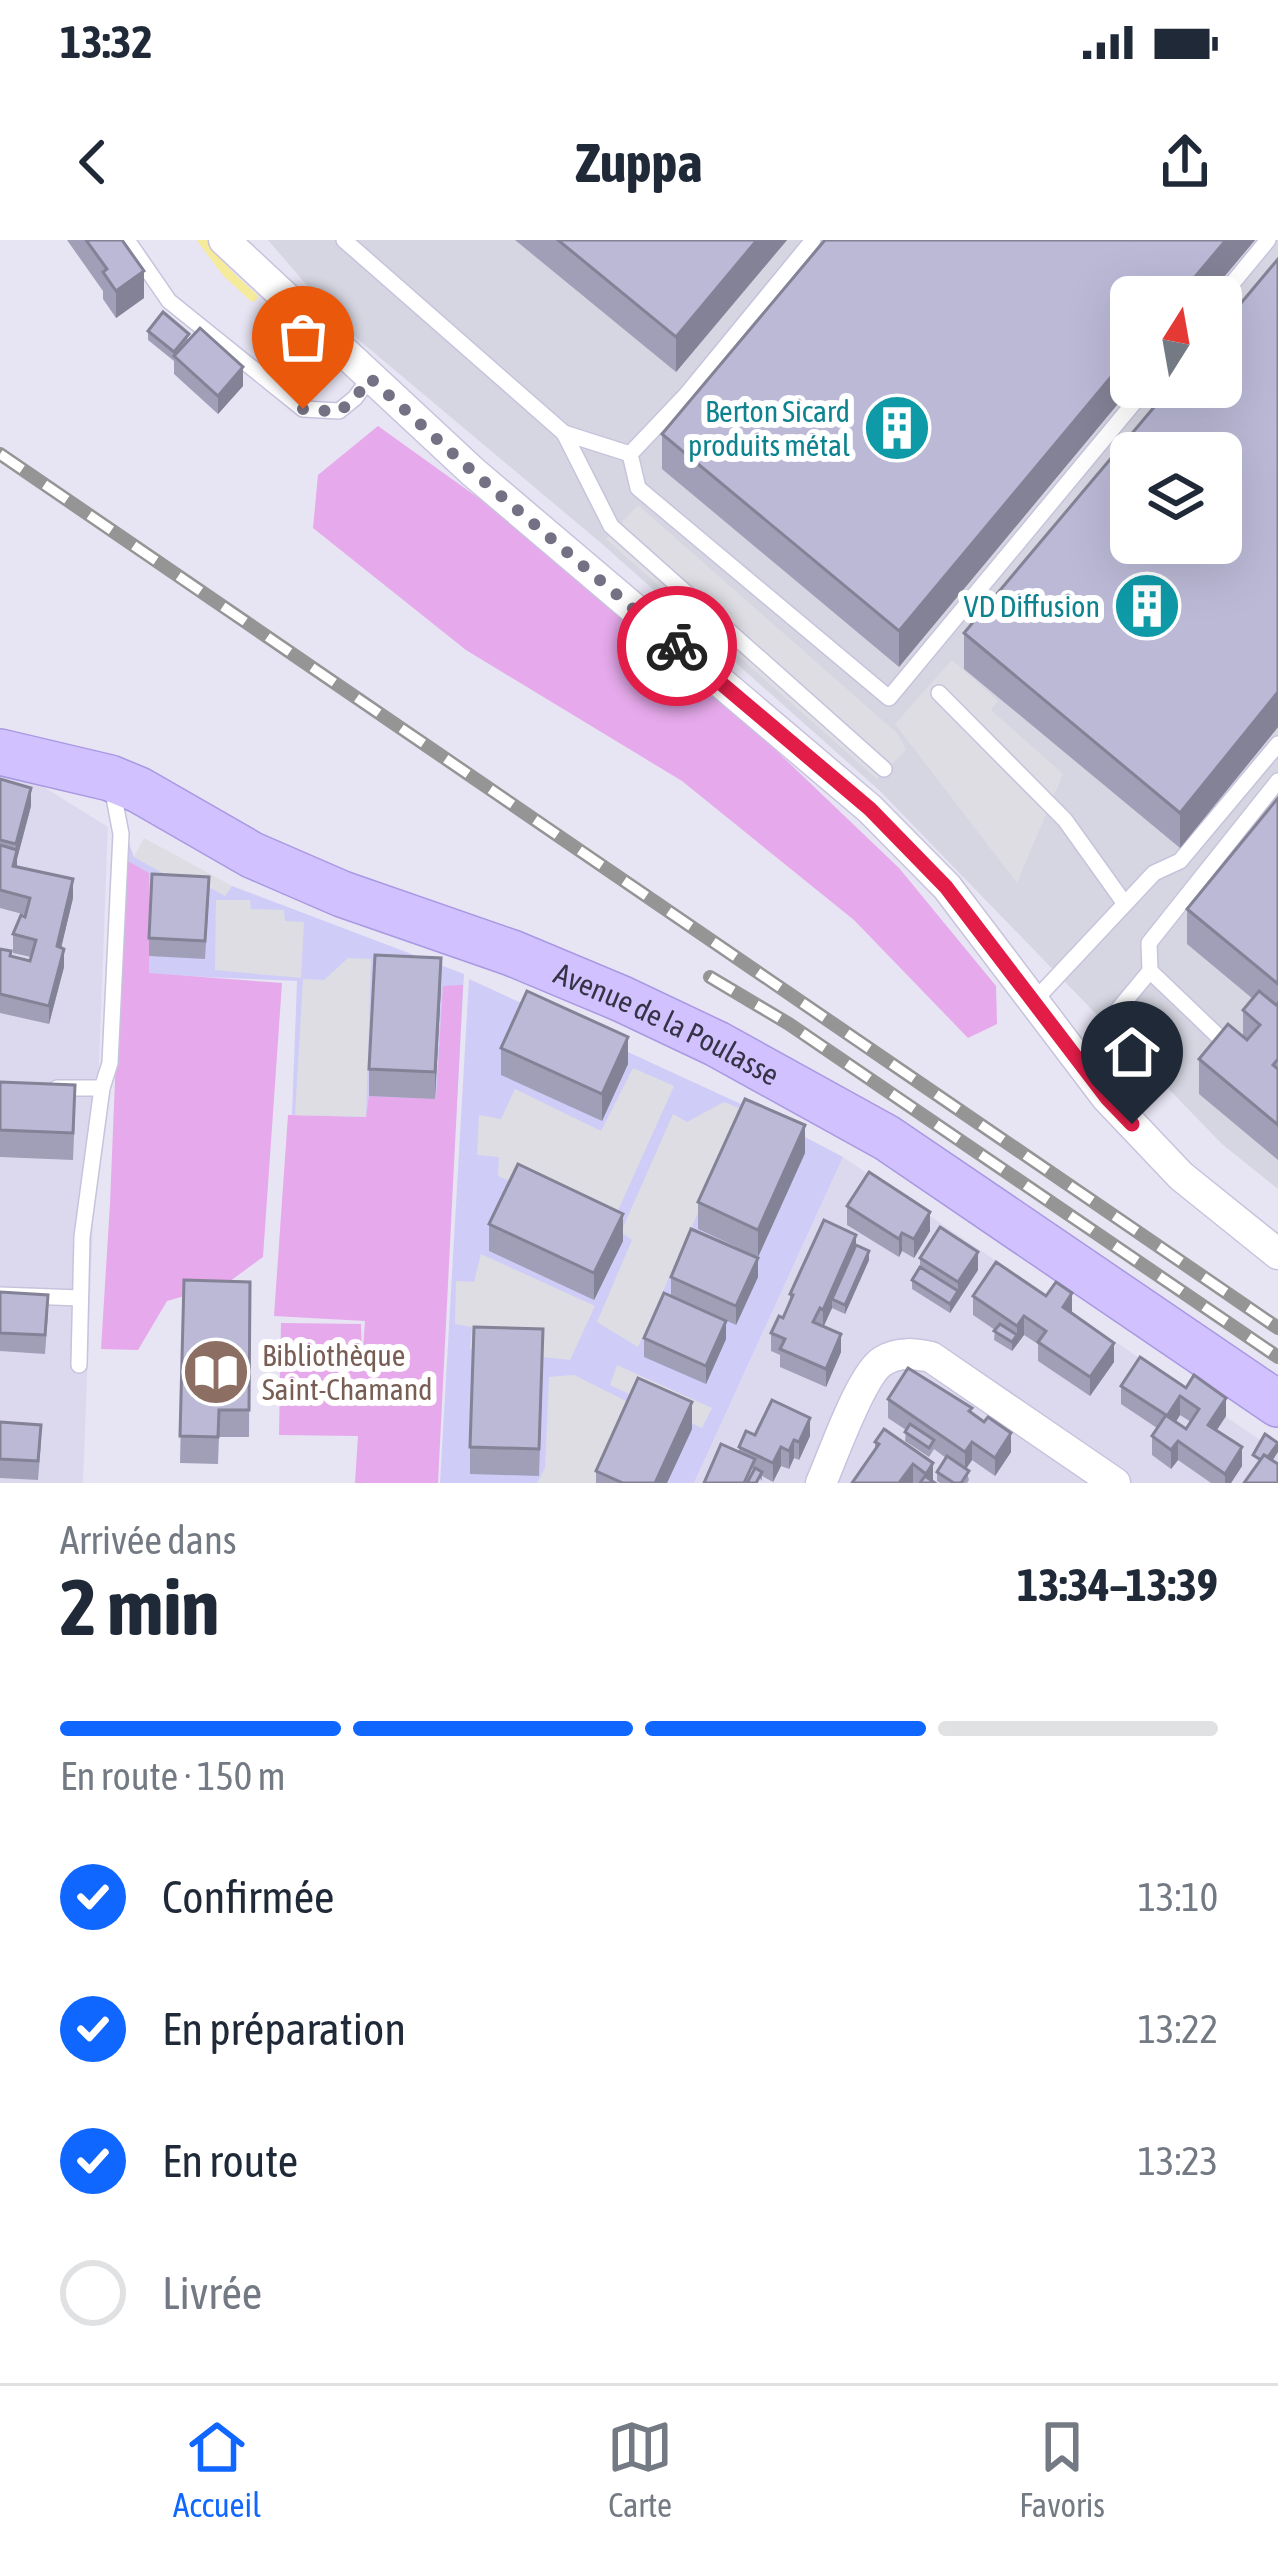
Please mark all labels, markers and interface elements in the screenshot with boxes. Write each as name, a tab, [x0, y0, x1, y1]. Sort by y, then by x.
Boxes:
text: 13:32	[60, 16, 153, 68]
icon: back	[60, 129, 126, 195]
icon: share	[1152, 129, 1218, 195]
text: Zuppa	[576, 132, 702, 193]
north arrow	[1110, 276, 1242, 408]
map controls	[1110, 276, 1242, 564]
pin	[252, 286, 354, 409]
icon: bag	[270, 304, 336, 370]
building icon: Berton Sicard produits métal	[862, 393, 932, 463]
place label: Berton Sicard produits métal	[688, 394, 850, 462]
button: layers	[1110, 432, 1242, 564]
building icon: VD Diffusion	[1112, 571, 1182, 641]
courier	[617, 586, 737, 706]
place label: VD Diffusion	[964, 589, 1100, 623]
icon: bike	[644, 613, 710, 679]
street label: Avenue de la Poulasse	[549, 956, 785, 1092]
pin	[1081, 1001, 1183, 1124]
icon: home	[1099, 1019, 1165, 1085]
library icon: Bibliothèque Saint-Chamand	[181, 1337, 251, 1407]
place label: Bibliothèque Saint-Chamand	[262, 1338, 432, 1406]
text: Arrivée dans	[60, 1518, 237, 1562]
text: 13:34–13:39	[1017, 1559, 1218, 1611]
text: 2 min	[60, 1562, 219, 1652]
text: En route · 150 m	[60, 1754, 286, 1798]
icon: check	[60, 1864, 126, 1930]
text: Confirmée	[162, 1871, 334, 1923]
text: 13:10	[1138, 1875, 1218, 1919]
icon: check	[60, 1996, 126, 2062]
text: En préparation	[162, 2003, 406, 2055]
text: 13:22	[1138, 2007, 1218, 2051]
icon: check	[60, 2128, 126, 2194]
text: En route	[162, 2135, 298, 2187]
text: 13:23	[1138, 2139, 1218, 2183]
text: Livrée	[162, 2267, 262, 2319]
tab: Accueil	[173, 2414, 261, 2524]
tab: Carte	[607, 2414, 673, 2524]
tab: Favoris	[1019, 2414, 1105, 2524]

